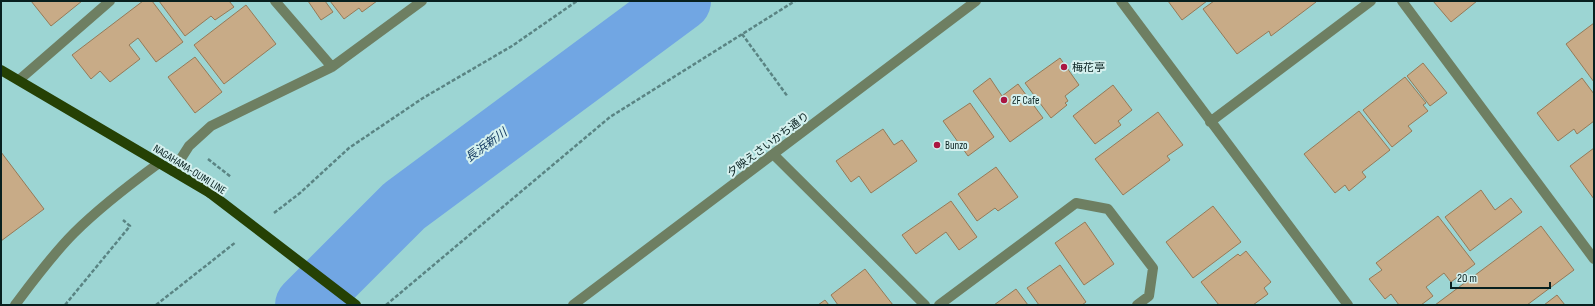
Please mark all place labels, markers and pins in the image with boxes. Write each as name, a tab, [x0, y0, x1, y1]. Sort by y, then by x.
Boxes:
place label: 梅花亭	[1072, 61, 1105, 74]
marker: 梅花亭	[1059, 62, 1069, 72]
place label: 2F Cafe	[1012, 94, 1039, 107]
marker: 2F Cafe	[999, 95, 1009, 105]
place label: Bunzo	[945, 139, 968, 152]
marker: Bunzo	[932, 140, 942, 150]

